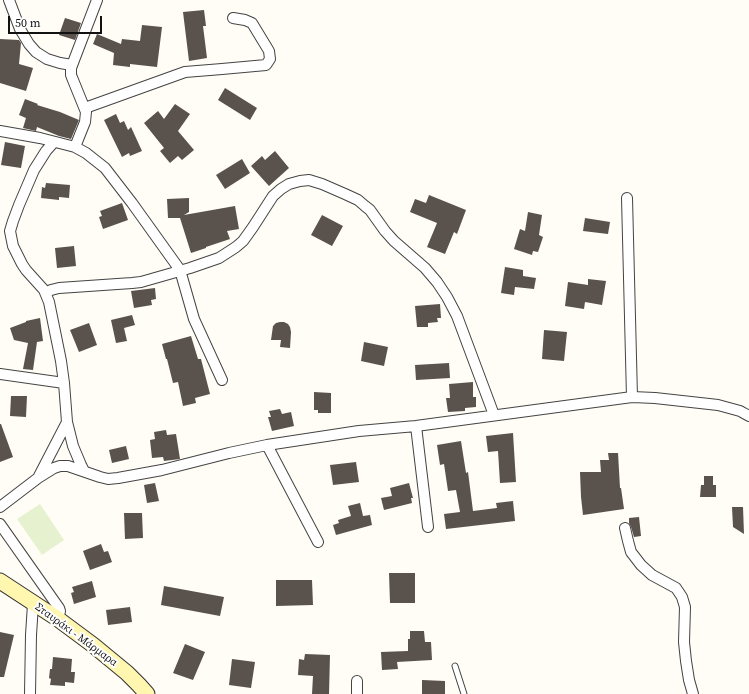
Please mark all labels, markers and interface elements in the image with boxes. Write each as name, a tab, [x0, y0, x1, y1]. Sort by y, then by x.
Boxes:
scale bar	[10, 8, 104, 34]
text: 50 m	[15, 15, 41, 31]
street label: Σταυράκι - Μάρμαρα	[32, 601, 120, 669]

